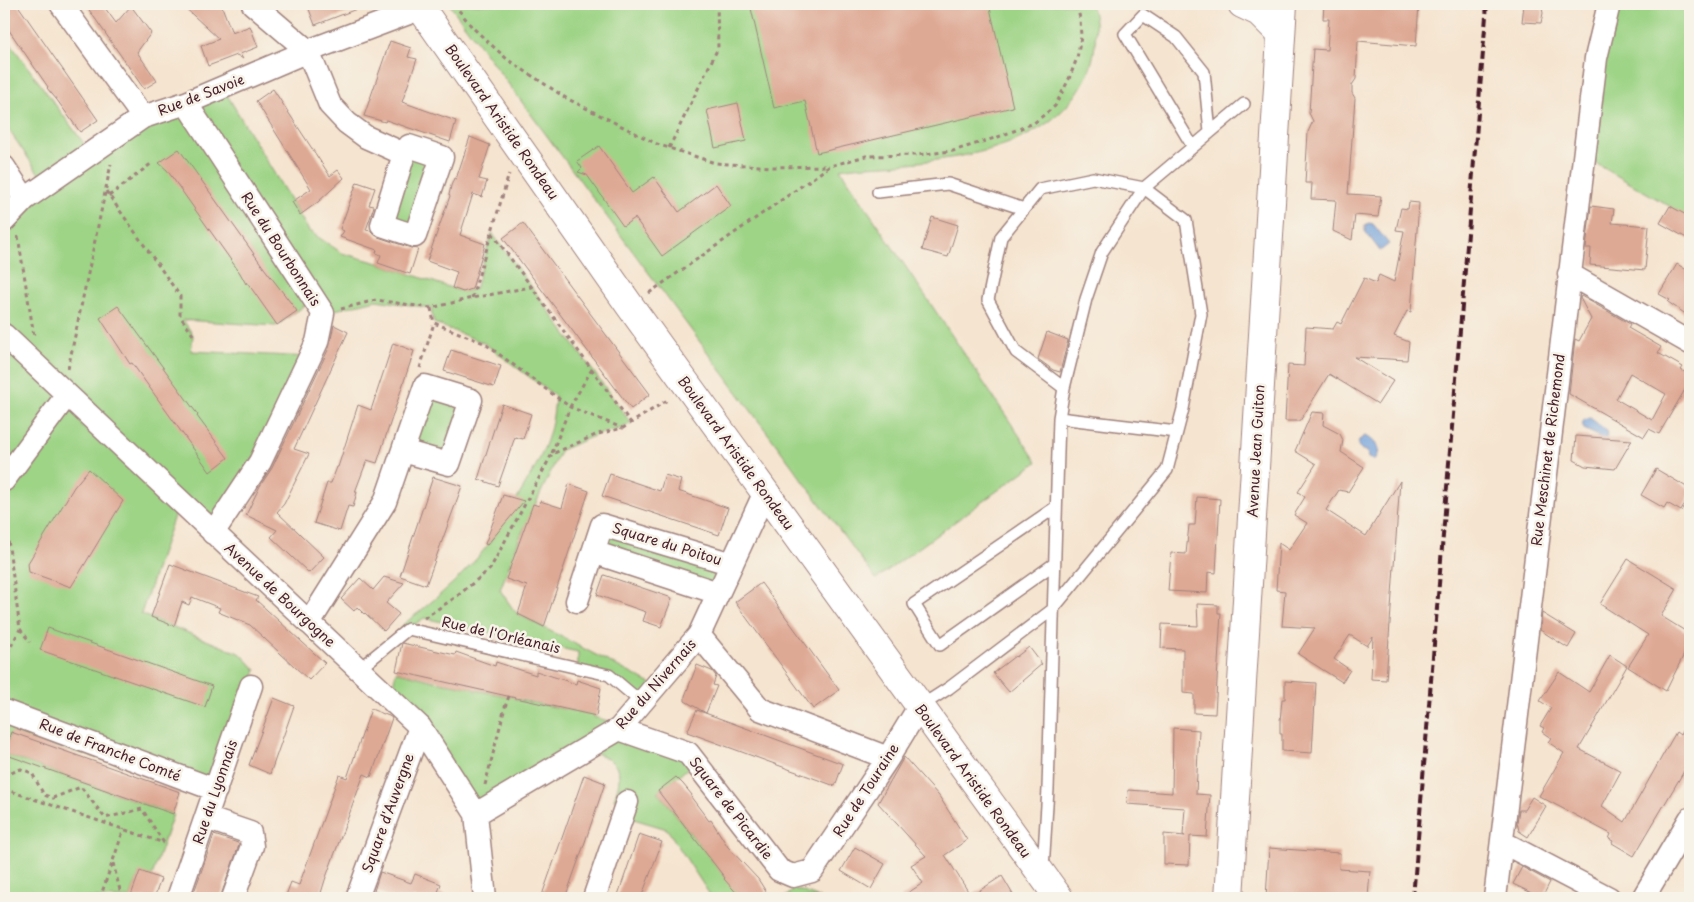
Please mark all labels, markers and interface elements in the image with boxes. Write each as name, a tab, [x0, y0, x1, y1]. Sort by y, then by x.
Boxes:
street label: Boulevard Aristide Rondeau	[440, 40, 564, 204]
street label: Rue de Savoie	[155, 68, 247, 121]
street label: Rue du Bourbonnais	[237, 187, 326, 310]
street label: Rue Meschinet de Richemond	[1525, 353, 1570, 547]
street label: Boulevard Aristide Rondeau	[673, 371, 800, 534]
street label: Avenue Jean Guiton	[1242, 384, 1269, 518]
street label: Square du Poitou	[610, 517, 725, 570]
street label: Avenue de Bourgogne	[220, 537, 341, 652]
street label: Rue de l'Orléanais	[440, 611, 563, 658]
street label: Rue du Nivernais	[611, 634, 701, 733]
street label: Boulevard Aristide Rondeau	[910, 699, 1037, 862]
street label: Rue de Franche Comté	[36, 713, 184, 786]
street label: Rue du Lyonnais	[187, 737, 242, 847]
street label: Rue de Touraine	[827, 739, 904, 841]
street label: Square d'Auvergne	[356, 750, 419, 876]
street label: Square de Picardie	[684, 752, 778, 864]

